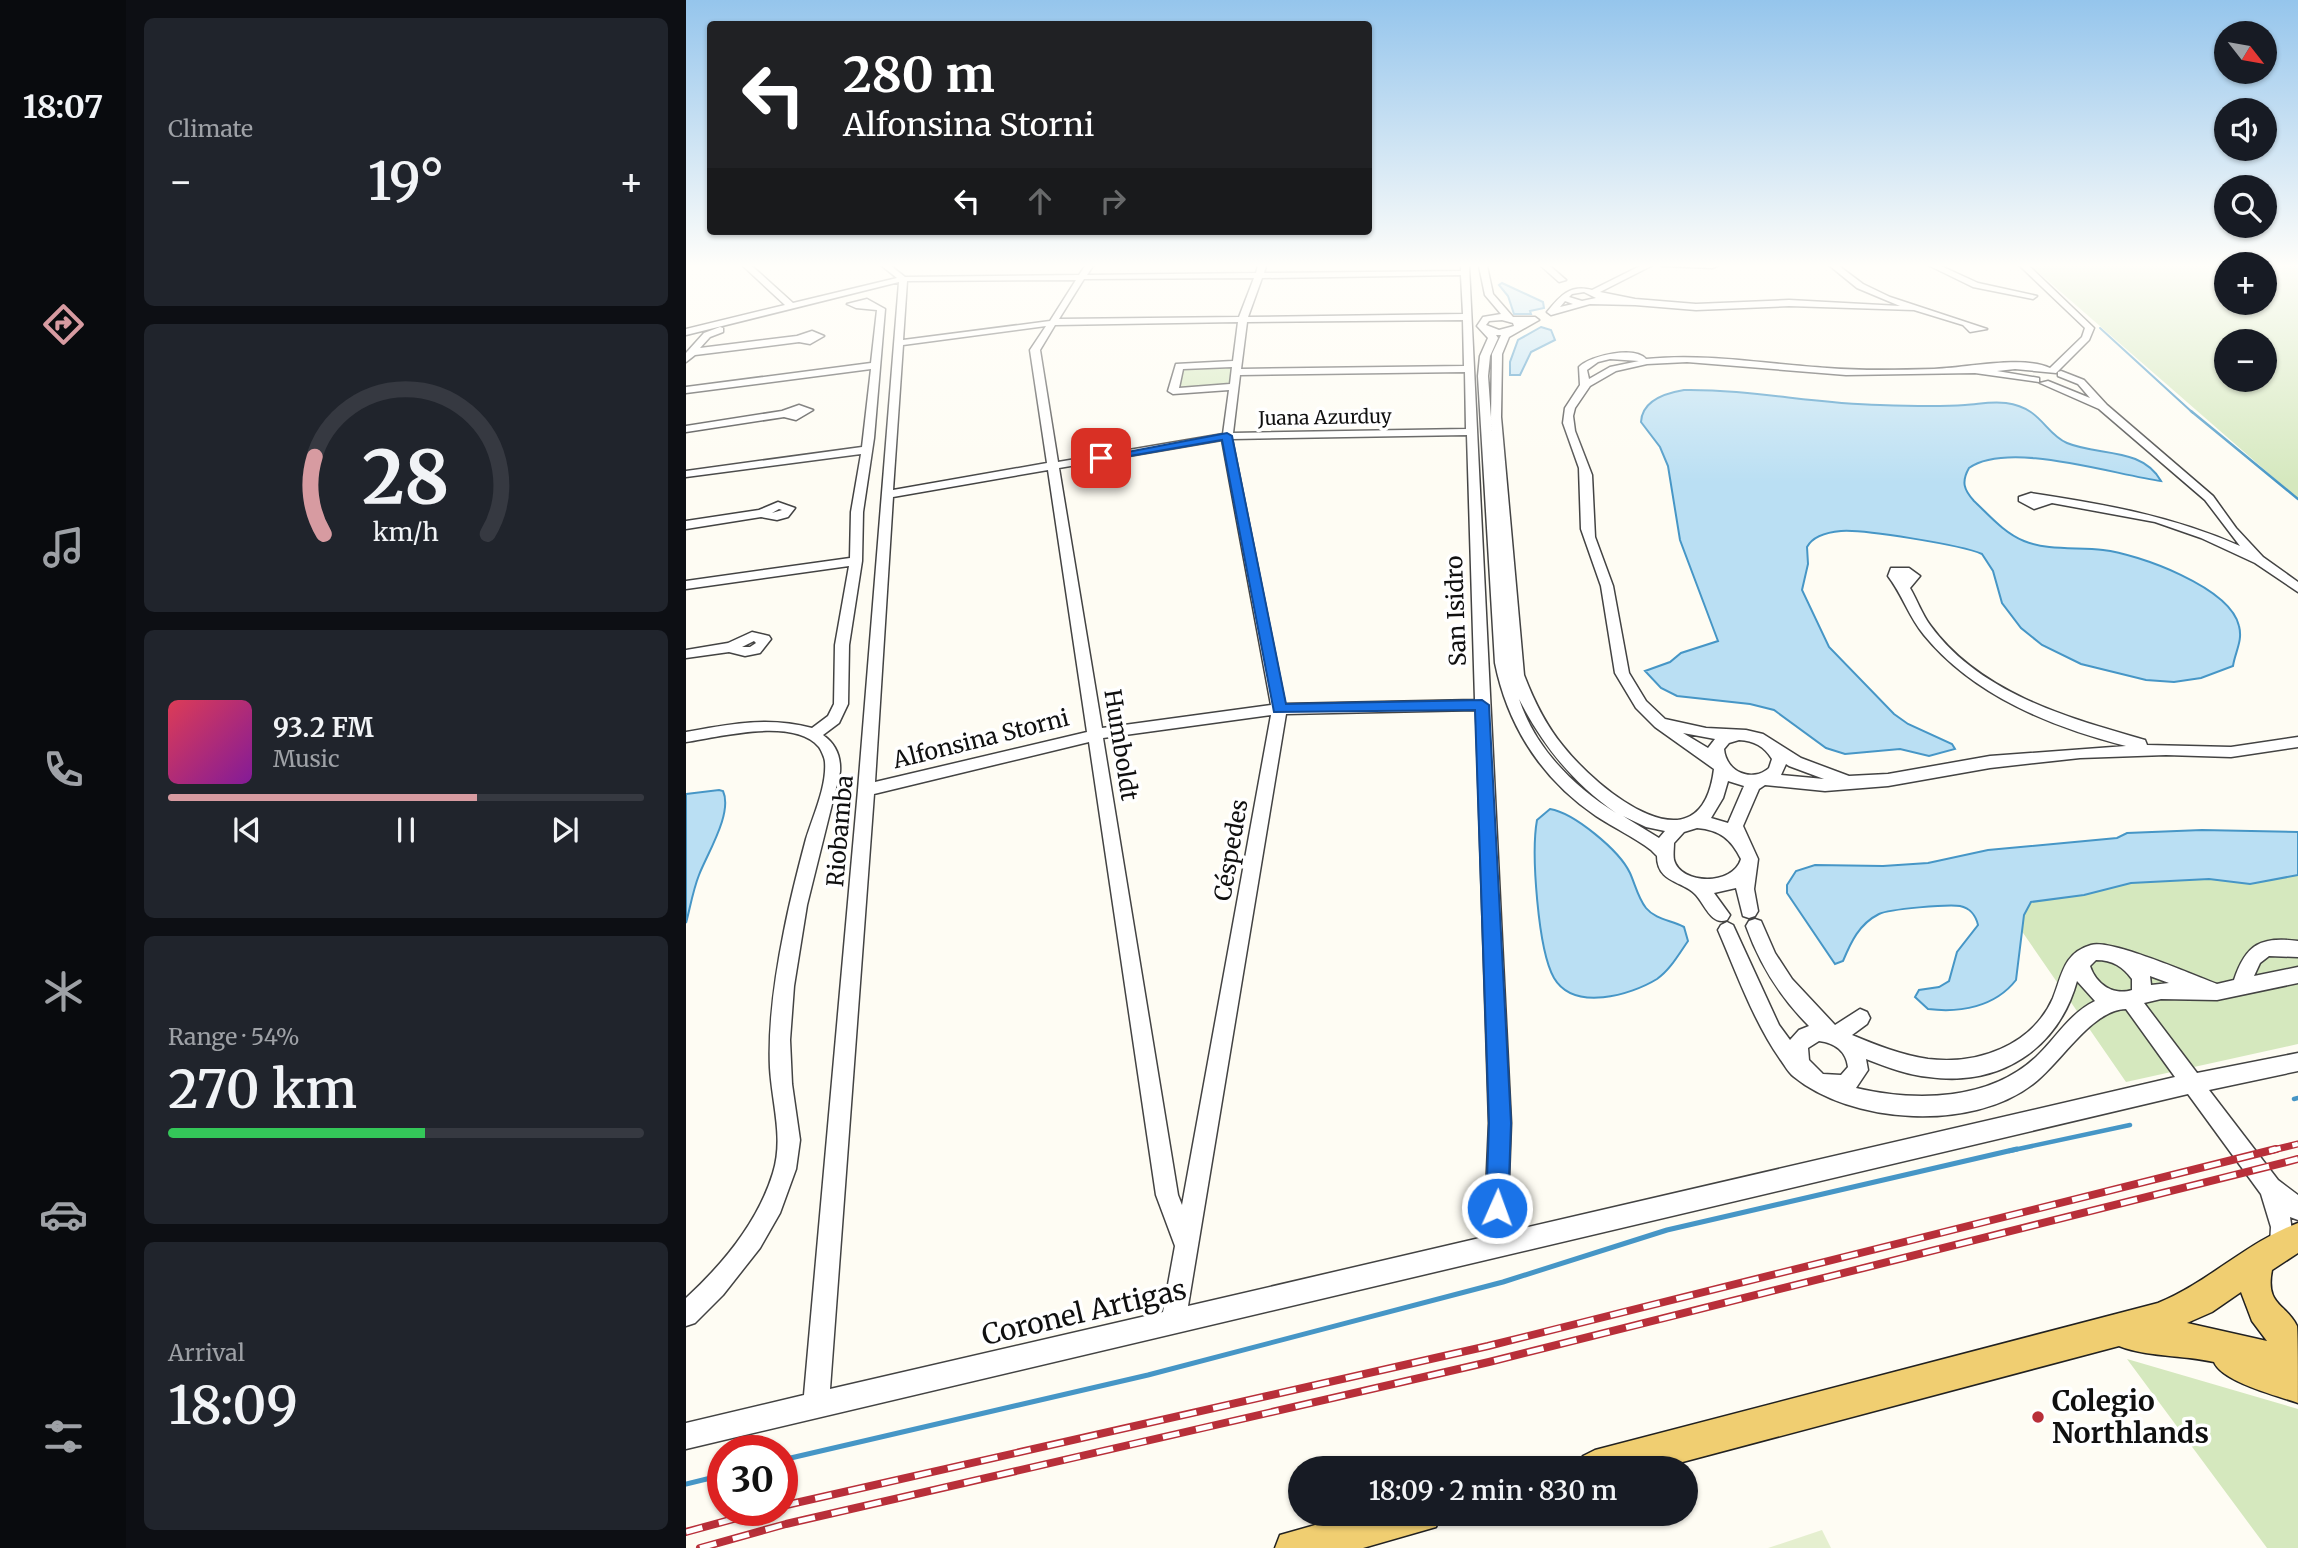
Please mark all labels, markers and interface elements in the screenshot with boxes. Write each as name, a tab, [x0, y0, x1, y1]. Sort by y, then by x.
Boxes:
north arrow	[2214, 21, 2277, 84]
map controls	[2214, 21, 2277, 392]
text: 280 m	[843, 44, 995, 105]
icon: left	[728, 49, 819, 140]
text: 18:07	[23, 87, 103, 127]
button: sound	[2214, 98, 2277, 161]
text: Alfonsina Storni	[843, 105, 1094, 145]
text: Climate	[168, 114, 253, 143]
text: 19°	[368, 149, 444, 214]
text: −	[168, 158, 193, 205]
text: +	[619, 158, 644, 205]
button: search	[2214, 175, 2277, 238]
icon: left	[948, 182, 986, 220]
icon: ahead	[1021, 182, 1059, 220]
icon: right	[1094, 182, 1132, 220]
button: +	[2214, 252, 2277, 315]
icon: directions	[39, 300, 88, 349]
button: −	[2214, 329, 2277, 392]
street label: Juana Azurduy	[1257, 404, 1392, 430]
pin	[1071, 428, 1131, 488]
text: 28	[362, 432, 450, 524]
icon: arrive	[1082, 439, 1120, 477]
text: km/h	[373, 516, 439, 548]
icon: music	[39, 523, 88, 572]
street label: San Isidro	[1439, 555, 1472, 667]
street label: Humboldt	[1098, 687, 1145, 803]
street label: Alfonsina Storni	[889, 703, 1072, 775]
text: 93.2 FM	[273, 711, 374, 744]
text: Music	[273, 744, 340, 773]
icon: phone	[39, 745, 88, 794]
street label: Riobamba	[820, 774, 859, 888]
street label: Céspedes	[1207, 797, 1254, 903]
icon: previous	[228, 811, 266, 849]
icon: pause	[387, 811, 425, 849]
icon: next	[546, 811, 584, 849]
icon: climate	[39, 967, 88, 1016]
text: Range · 54%	[168, 1022, 300, 1051]
text: 270 km	[168, 1057, 357, 1122]
position arrow	[1460, 1171, 1534, 1245]
icon: car	[39, 1190, 88, 1239]
street label: Coronel Artigas	[978, 1271, 1190, 1353]
text: Arrival	[168, 1338, 245, 1367]
text: 18:09	[168, 1373, 298, 1438]
place label: Colegio Northlands	[2052, 1383, 2209, 1451]
marker: Colegio Northlands	[2030, 1409, 2046, 1425]
icon: filters	[39, 1412, 88, 1461]
speed limit sign: 30	[707, 1435, 798, 1526]
text: 18:09 · 2 min · 830 m	[1369, 1474, 1617, 1507]

